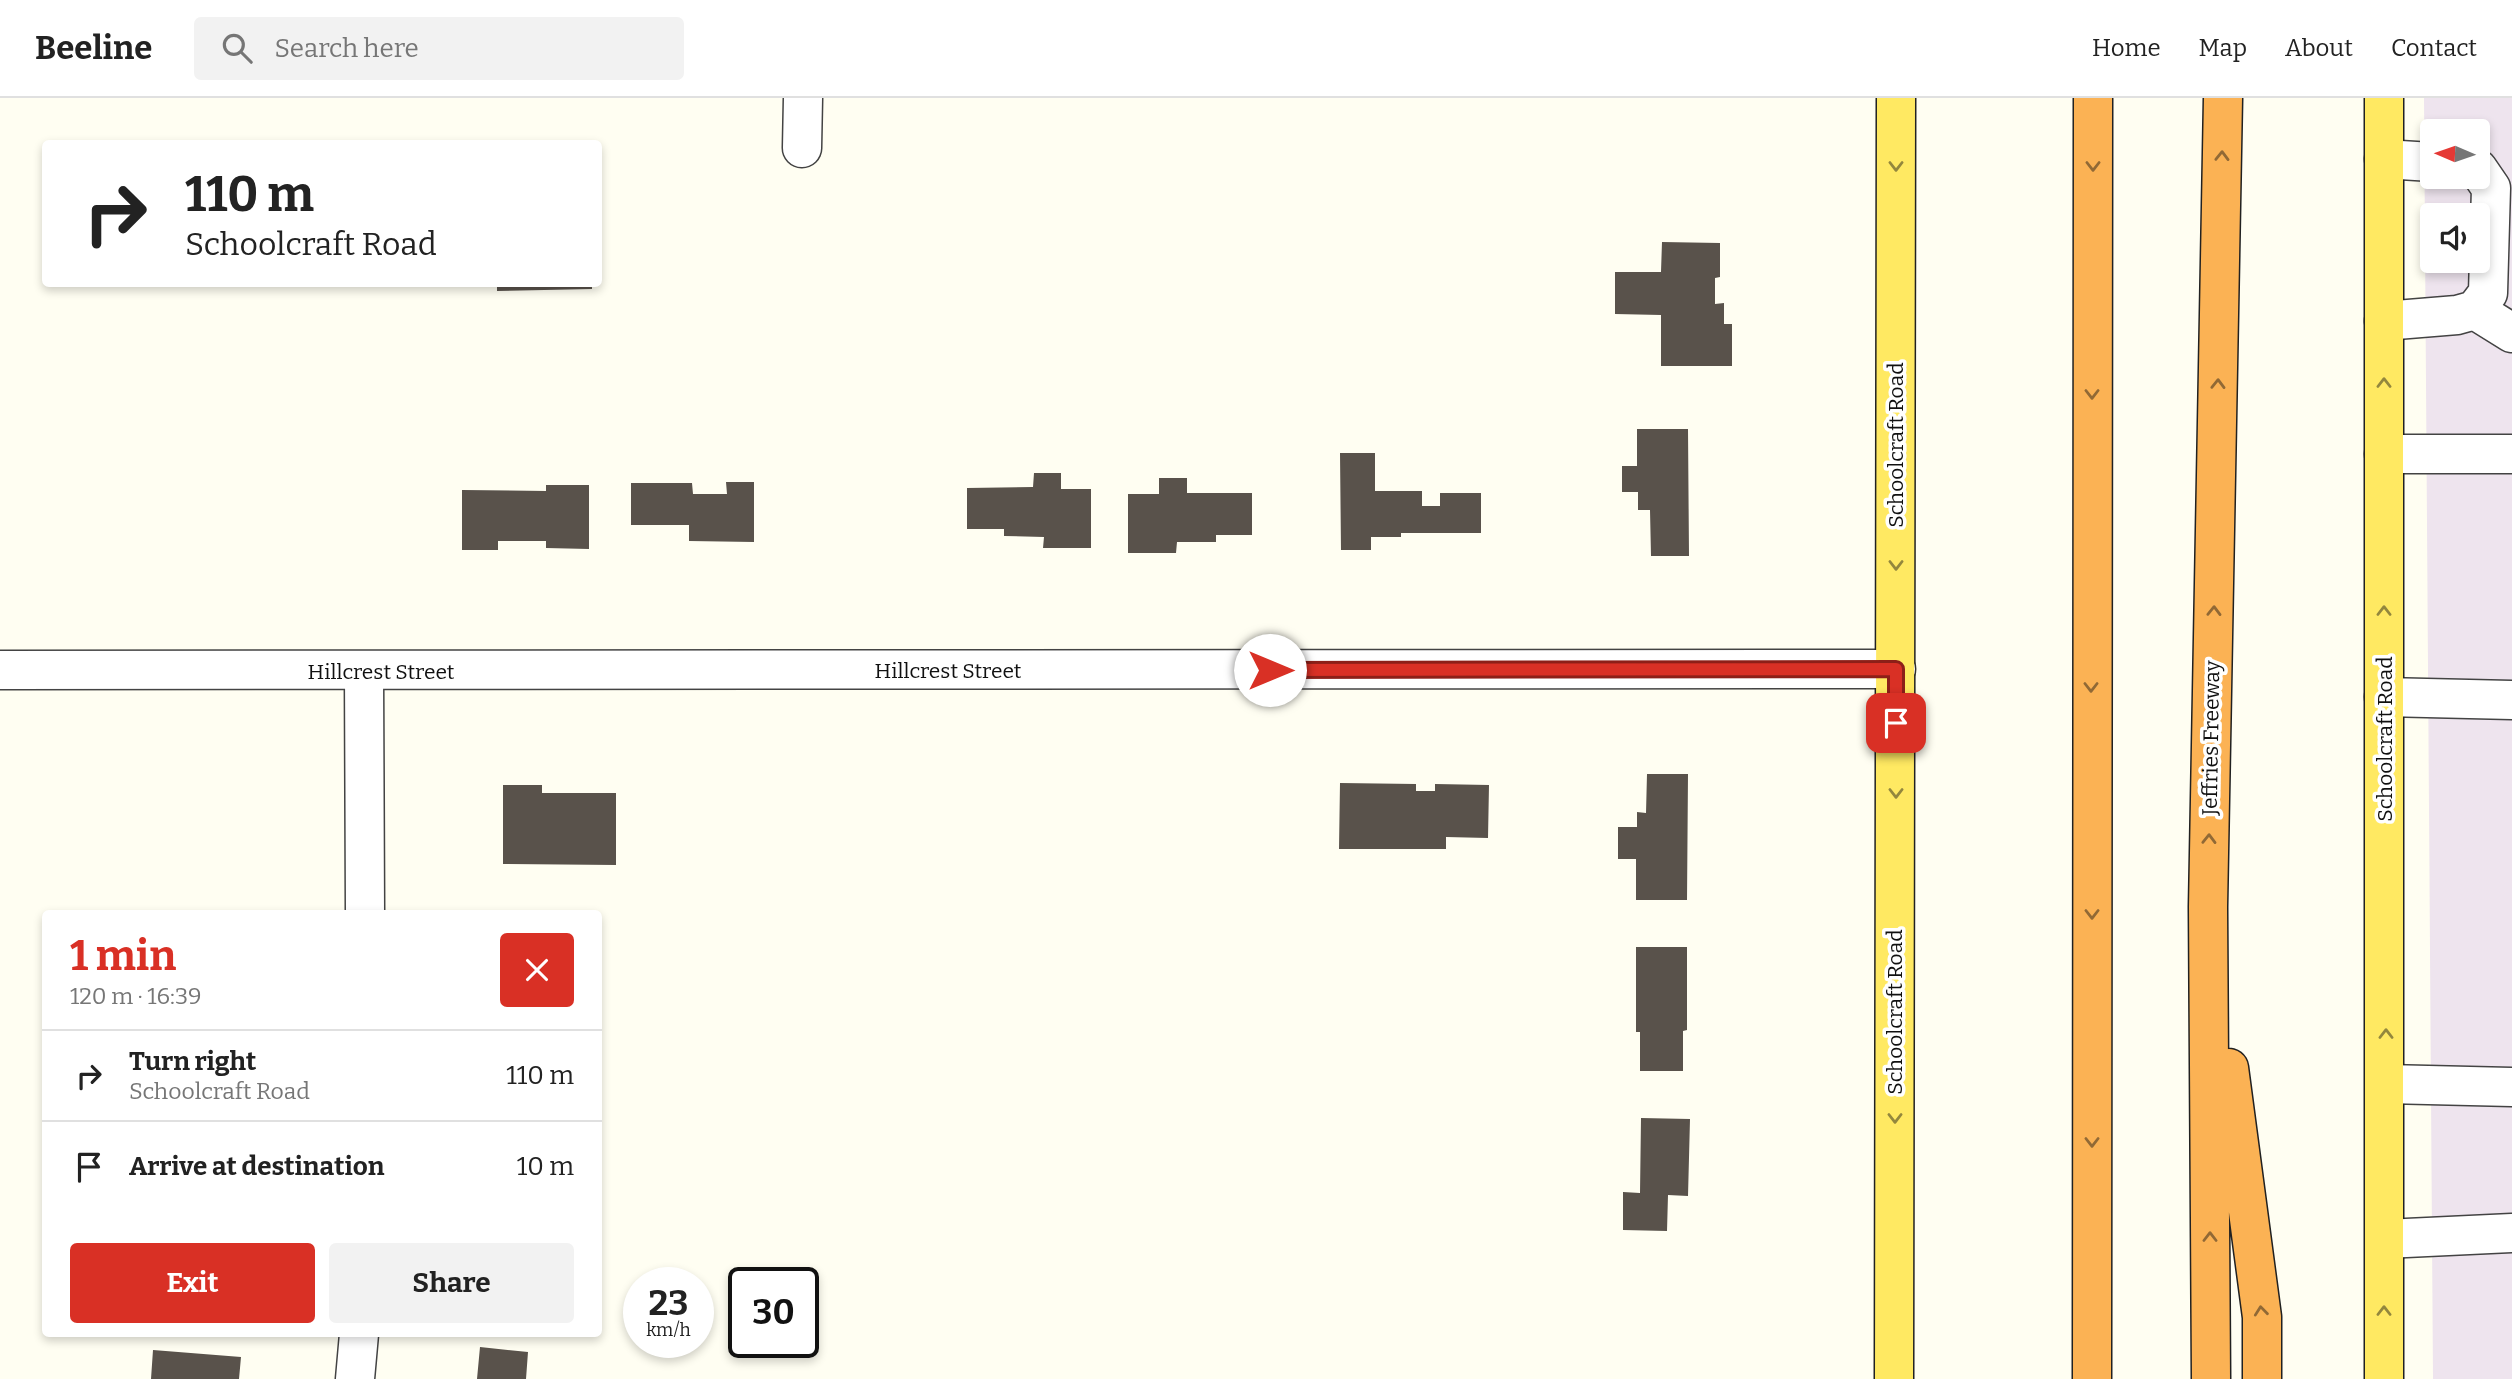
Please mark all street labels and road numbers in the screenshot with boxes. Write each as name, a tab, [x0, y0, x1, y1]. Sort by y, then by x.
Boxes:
street label: Schoolcraft Road	[1883, 362, 1909, 528]
street label: Schoolcraft Road	[2372, 656, 2398, 822]
street label: Hillcrest Street	[875, 658, 1022, 684]
street label: Hillcrest Street	[308, 659, 455, 685]
street label: Jeffries Freeway	[2197, 659, 2225, 817]
street label: Schoolcraft Road	[1882, 929, 1908, 1095]

